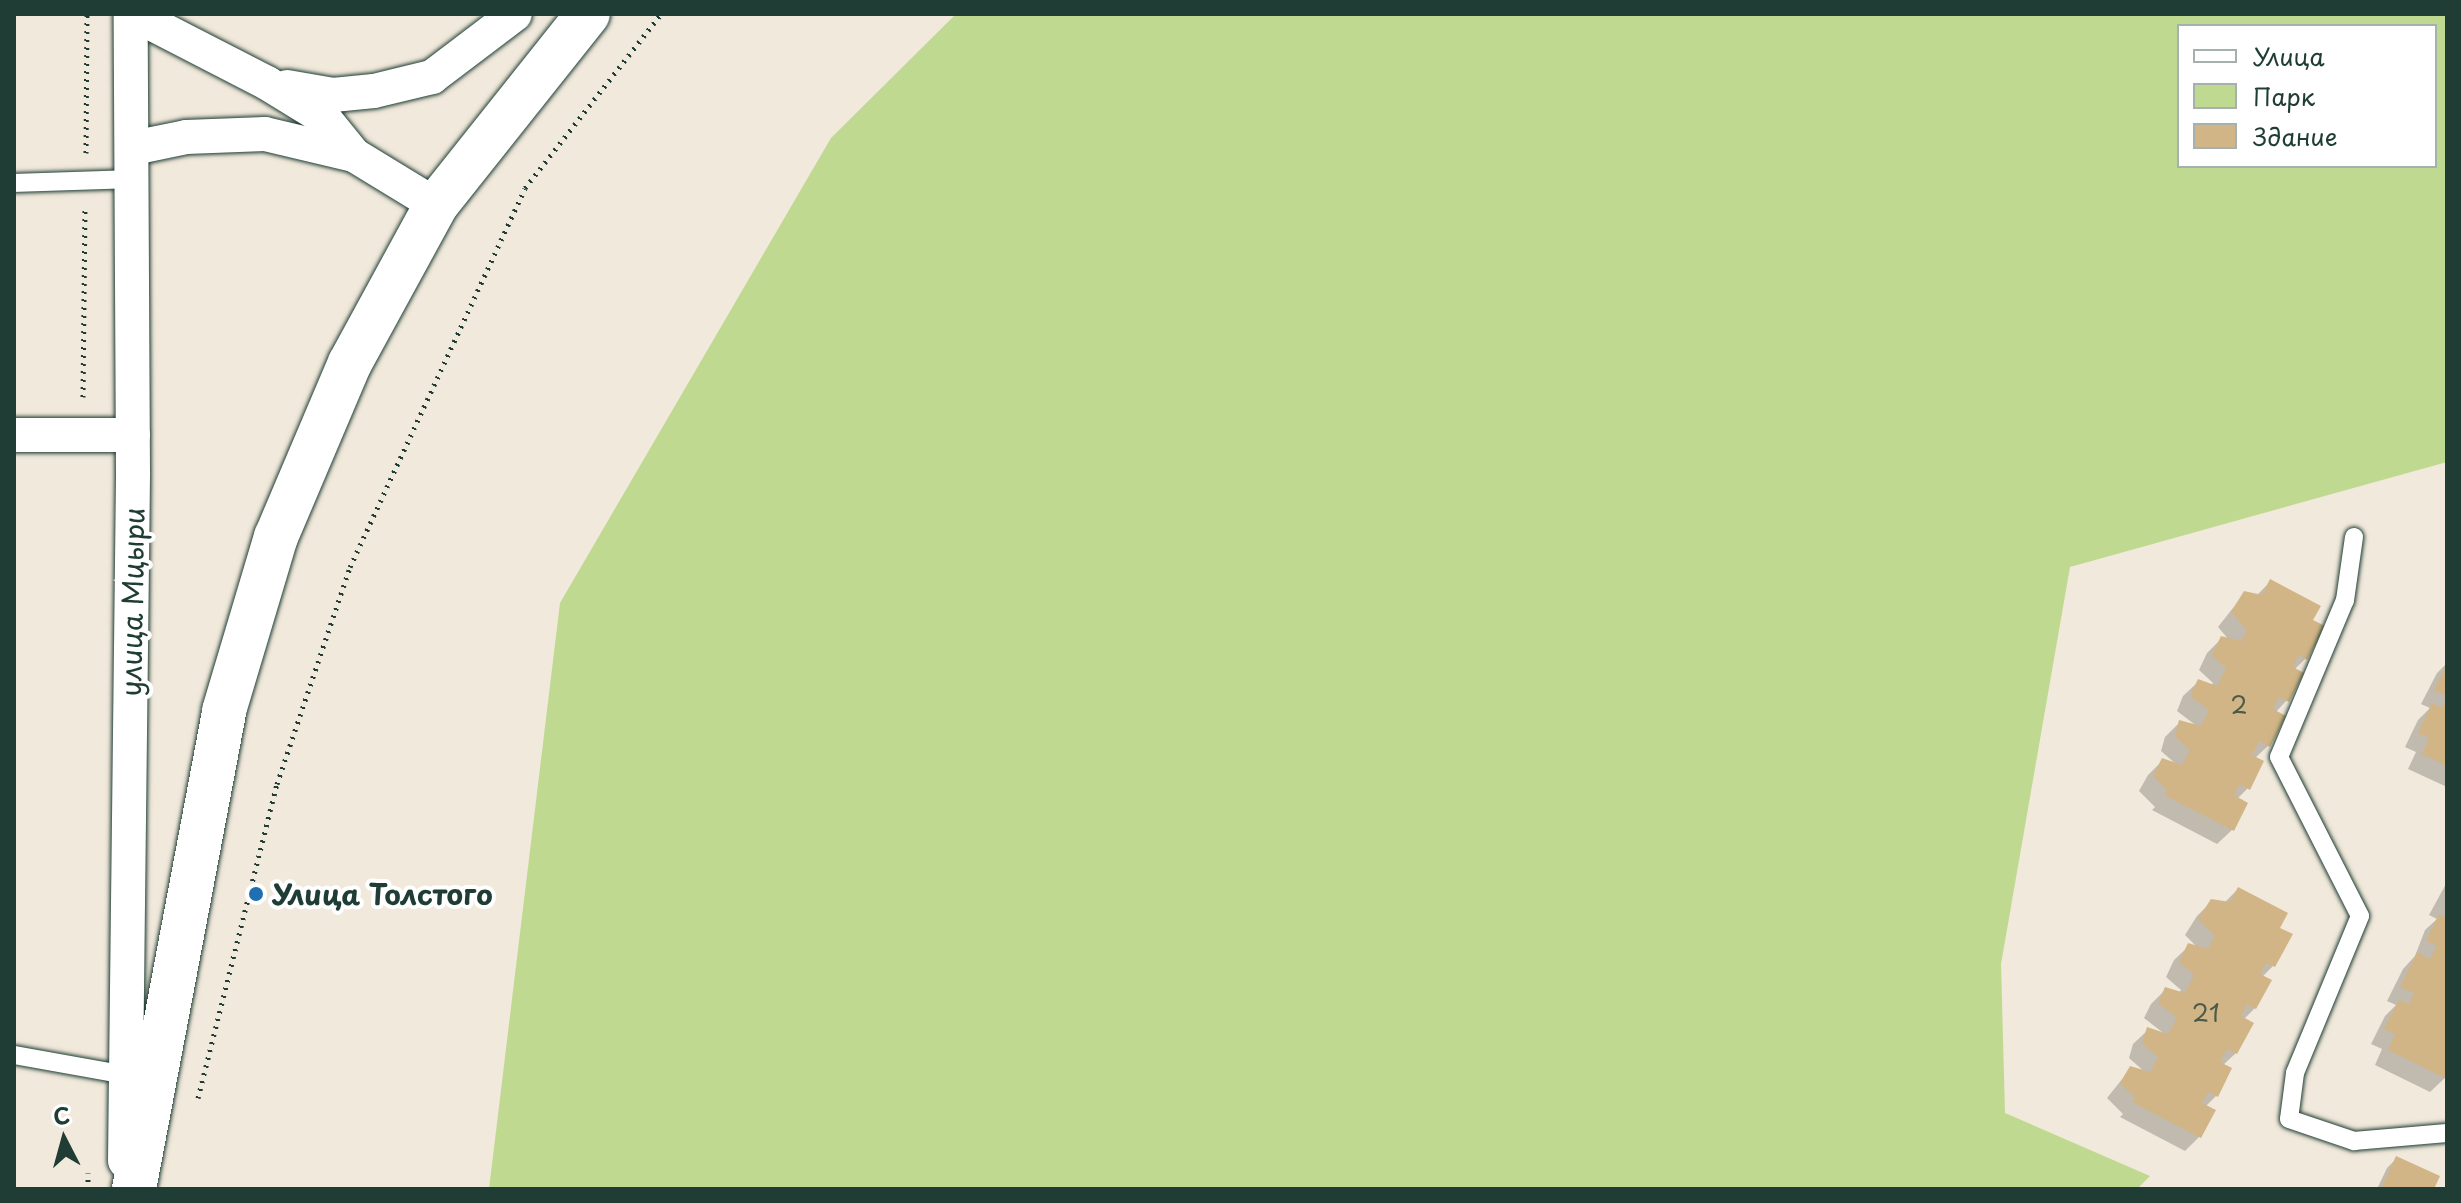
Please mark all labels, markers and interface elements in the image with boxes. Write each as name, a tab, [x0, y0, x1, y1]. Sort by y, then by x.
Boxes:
legend	[2177, 24, 2437, 168]
text: Улица	[2253, 38, 2325, 74]
text: Парк	[2253, 78, 2315, 114]
text: Здание	[2253, 118, 2338, 154]
street label: улица Мцыри	[114, 506, 150, 698]
house number: 2	[2231, 691, 2247, 719]
place label: Улица Толстого	[272, 877, 494, 911]
marker: Улица Толстого	[247, 885, 265, 903]
house number: 21	[2192, 999, 2220, 1027]
text: С	[51, 1097, 71, 1132]
north arrow	[24, 1099, 104, 1179]

